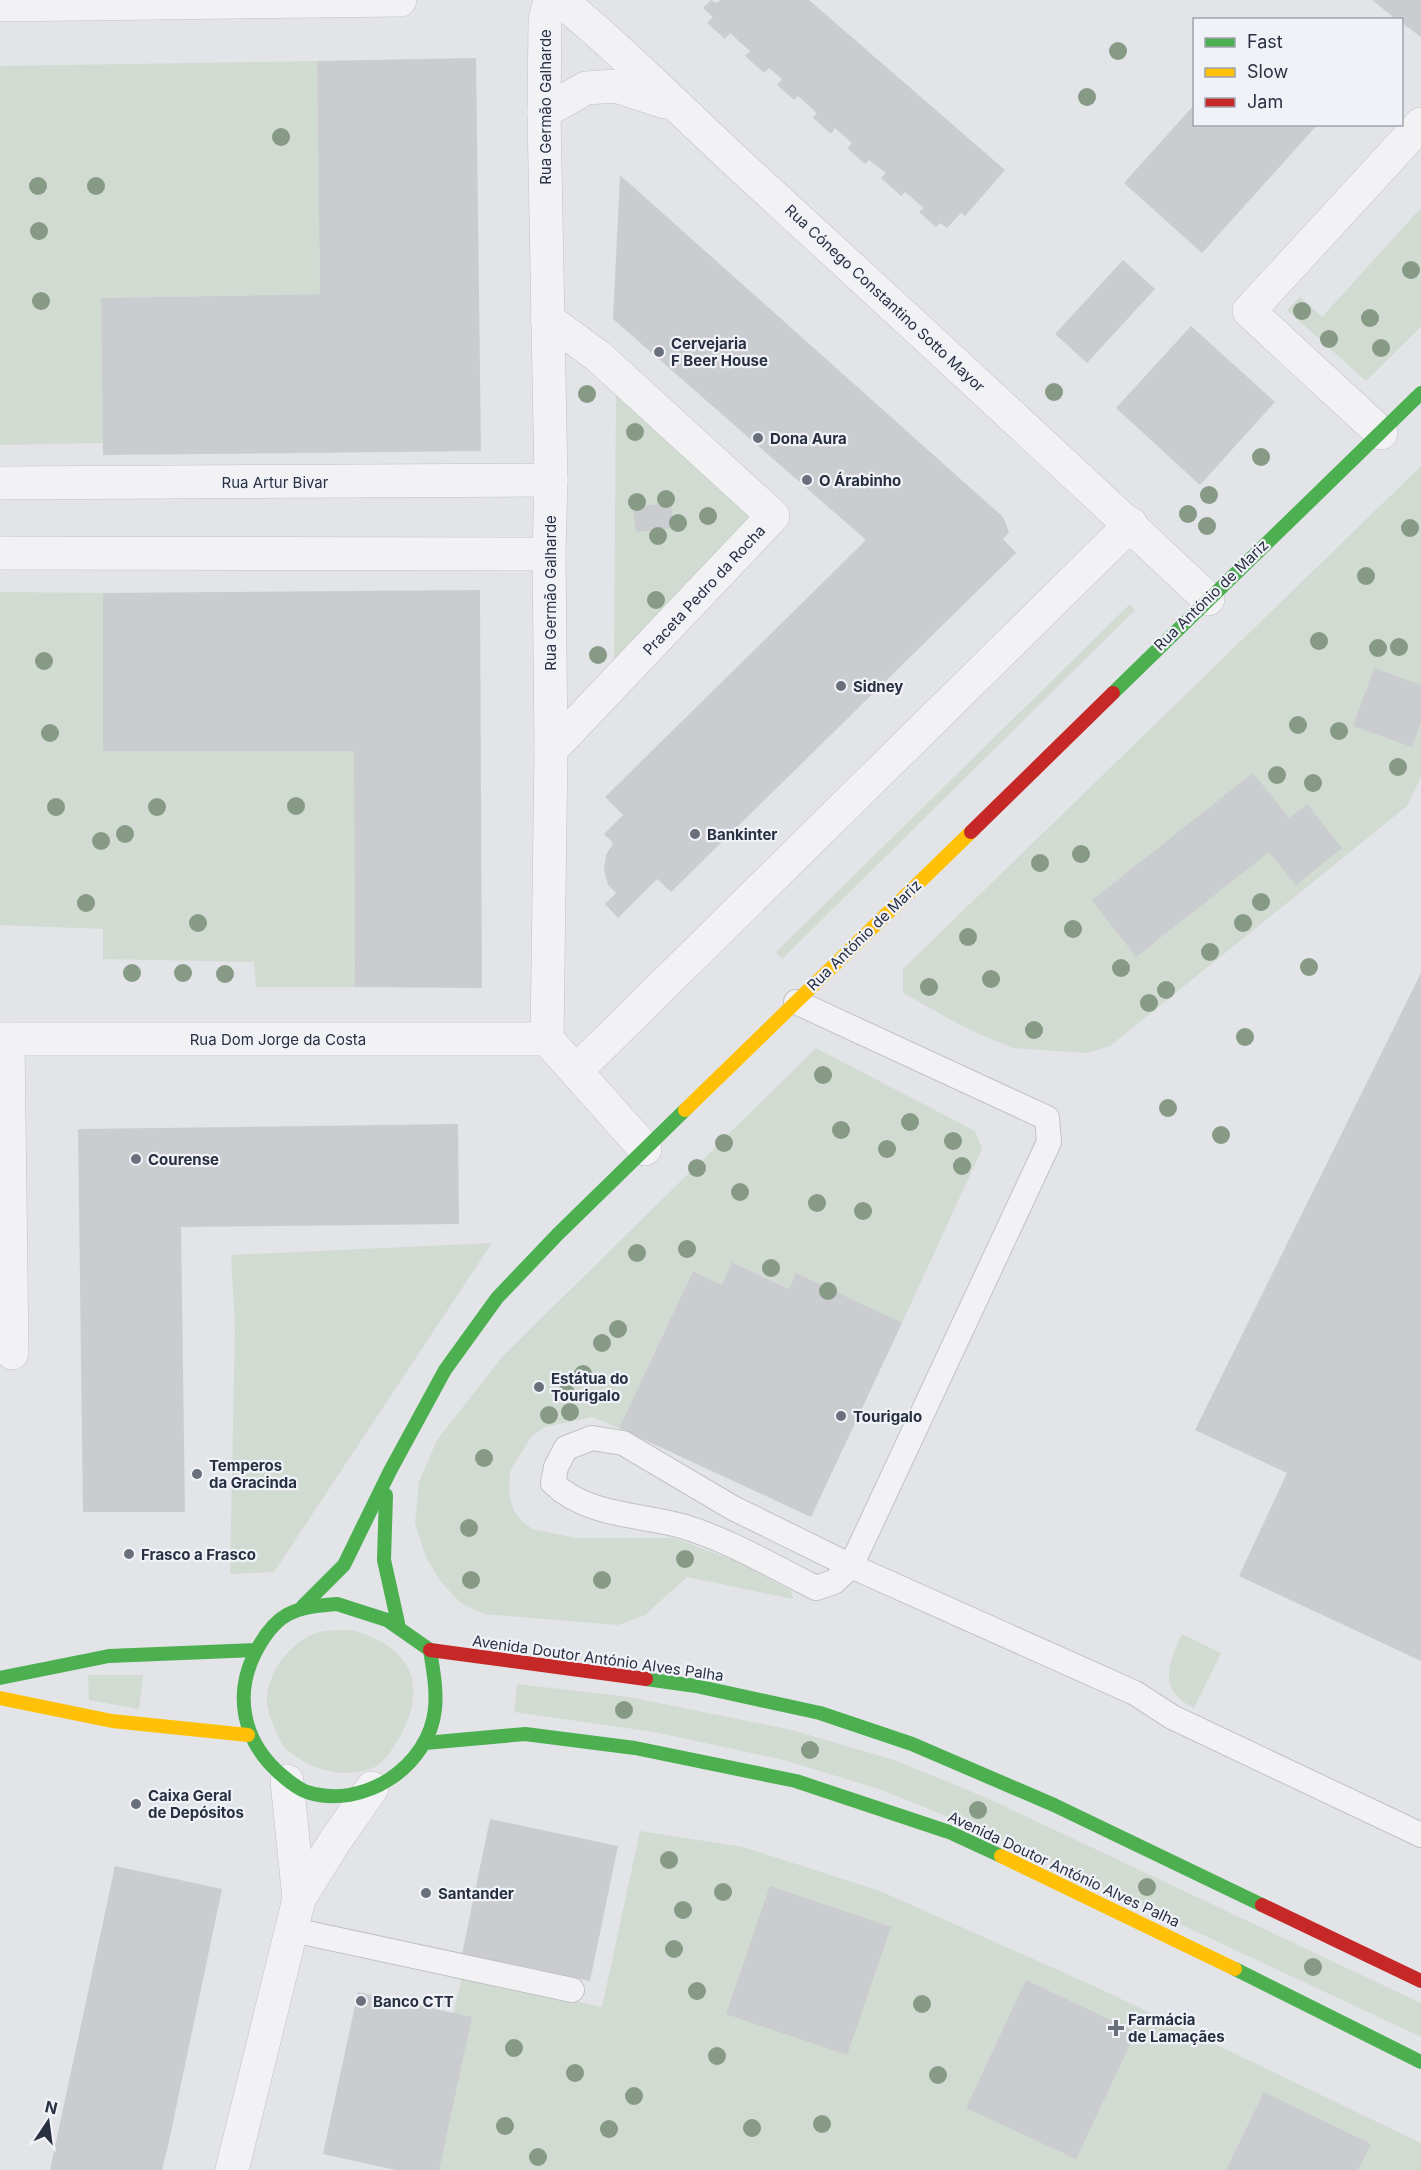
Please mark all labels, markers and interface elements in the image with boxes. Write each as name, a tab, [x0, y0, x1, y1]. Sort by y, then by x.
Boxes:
legend	[1193, 18, 1403, 126]
street label: Rua Germão Galharde	[536, 29, 555, 185]
text: Fast	[1247, 31, 1283, 52]
text: Slow	[1247, 61, 1288, 82]
text: Jam	[1247, 91, 1283, 112]
street label: Rua Cónego Constantino Sotto Mayor	[781, 200, 989, 396]
place label: Cervejaria F Beer House	[671, 334, 768, 370]
marker: Cervejaria F Beer House	[652, 345, 666, 359]
place label: Dona Aura	[770, 429, 847, 448]
marker: Dona Aura	[751, 431, 765, 445]
place label: O Árabinho	[819, 471, 901, 490]
street label: Rua Artur Bivar	[222, 473, 329, 492]
marker: O Árabinho	[800, 473, 814, 487]
street label: Rua Germão Galharde	[541, 515, 560, 671]
street label: Praceta Pedro da Rocha	[639, 521, 769, 659]
street label: Rua António de Mariz	[1150, 535, 1272, 655]
place label: Sidney	[853, 677, 903, 696]
marker: Sidney	[834, 679, 848, 693]
place label: Bankinter	[707, 825, 777, 844]
marker: Bankinter	[688, 827, 702, 841]
street label: Rua António de Mariz	[803, 875, 925, 995]
street label: Rua Dom Jorge da Costa	[190, 1030, 366, 1049]
place label: Courense	[148, 1150, 219, 1169]
marker: Courense	[129, 1152, 143, 1166]
place label: Estátua do Tourigalo	[551, 1369, 629, 1405]
marker: Estátua do Tourigalo	[532, 1380, 546, 1394]
place label: Tourigalo	[853, 1407, 922, 1426]
marker: Tourigalo	[834, 1409, 848, 1423]
place label: Temperos da Gracinda	[209, 1456, 297, 1492]
marker: Temperos da Gracinda	[190, 1467, 204, 1481]
place label: Frasco a Frasco	[141, 1545, 256, 1564]
marker: Frasco a Frasco	[122, 1547, 136, 1561]
street label: Avenida Doutor António Alves Palha	[471, 1631, 725, 1685]
place label: Caixa Geral de Depósitos	[148, 1786, 244, 1822]
marker: Caixa Geral de Depósitos	[129, 1797, 143, 1811]
street label: Avenida Doutor António Alves Palha	[945, 1807, 1183, 1931]
place label: Santander	[438, 1884, 514, 1903]
marker: Santander	[419, 1886, 433, 1900]
place label: Banco CTT	[373, 1992, 454, 2011]
marker: Banco CTT	[354, 1994, 368, 2008]
place label: Farmácia de Lamaçães	[1128, 2010, 1225, 2046]
marker: Farmácia de Lamaçães	[1109, 2021, 1123, 2035]
north arrow	[18, 2092, 78, 2152]
text: N	[43, 2096, 60, 2119]

